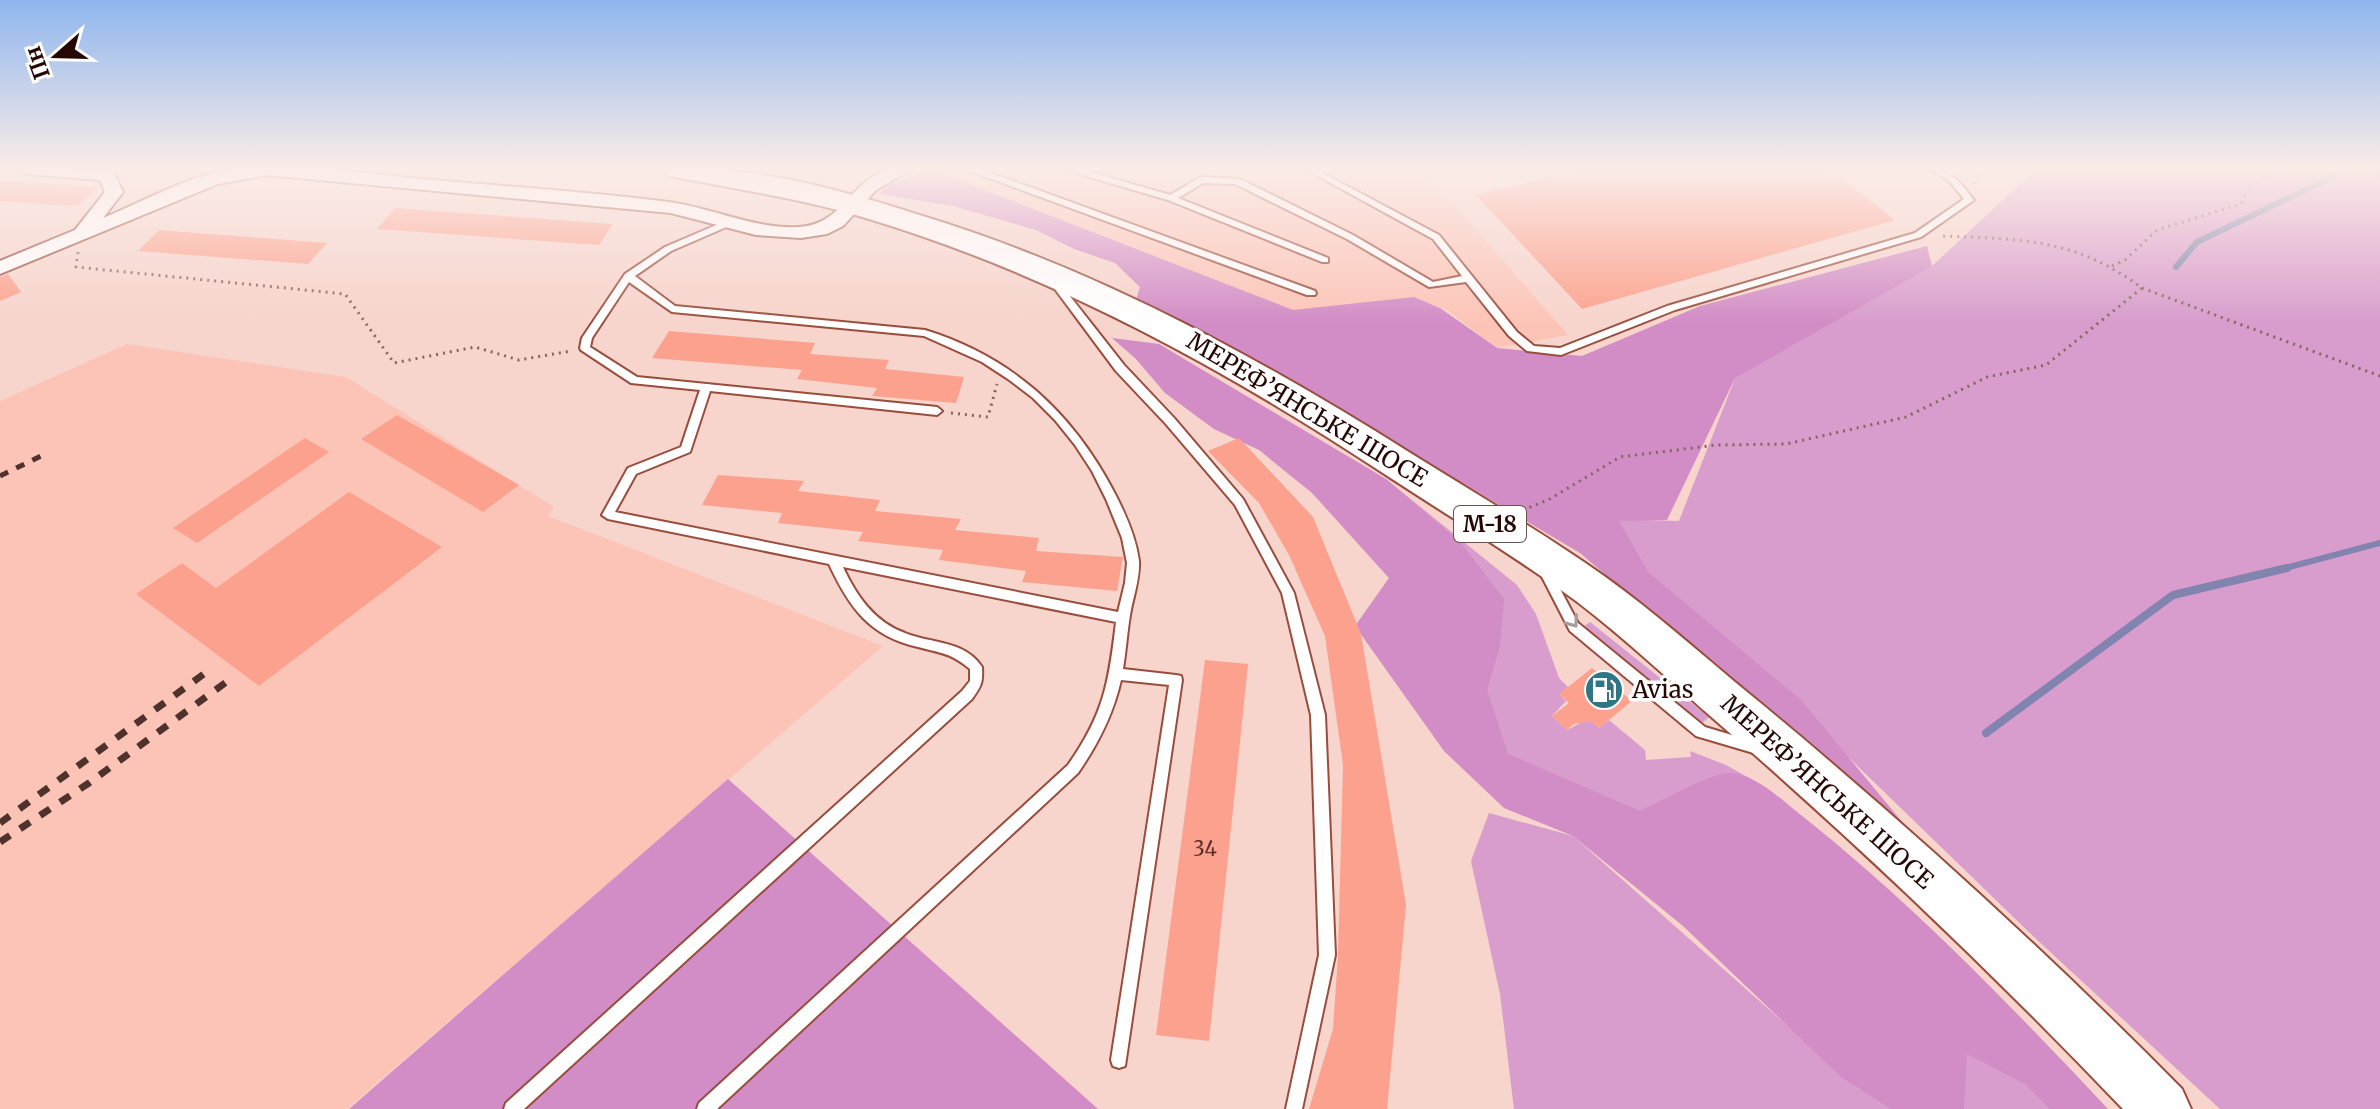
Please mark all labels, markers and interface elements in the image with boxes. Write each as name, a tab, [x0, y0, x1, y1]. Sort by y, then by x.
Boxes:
north arrow	[16, 16, 96, 96]
text: Пн	[18, 43, 56, 83]
street label: МЕРЕФ’ЯНСЬКЕ ШОСЕ	[1181, 325, 1434, 494]
road number: М-18	[1454, 506, 1526, 542]
one-way arrow	[1563, 613, 1578, 628]
fuel station icon: Avias	[1583, 669, 1625, 711]
place label: Avias	[1631, 674, 1694, 705]
street label: МЕРЕФ’ЯНСЬКЕ ШОСЕ	[1715, 688, 1941, 896]
house number: 34	[1193, 836, 1217, 861]

